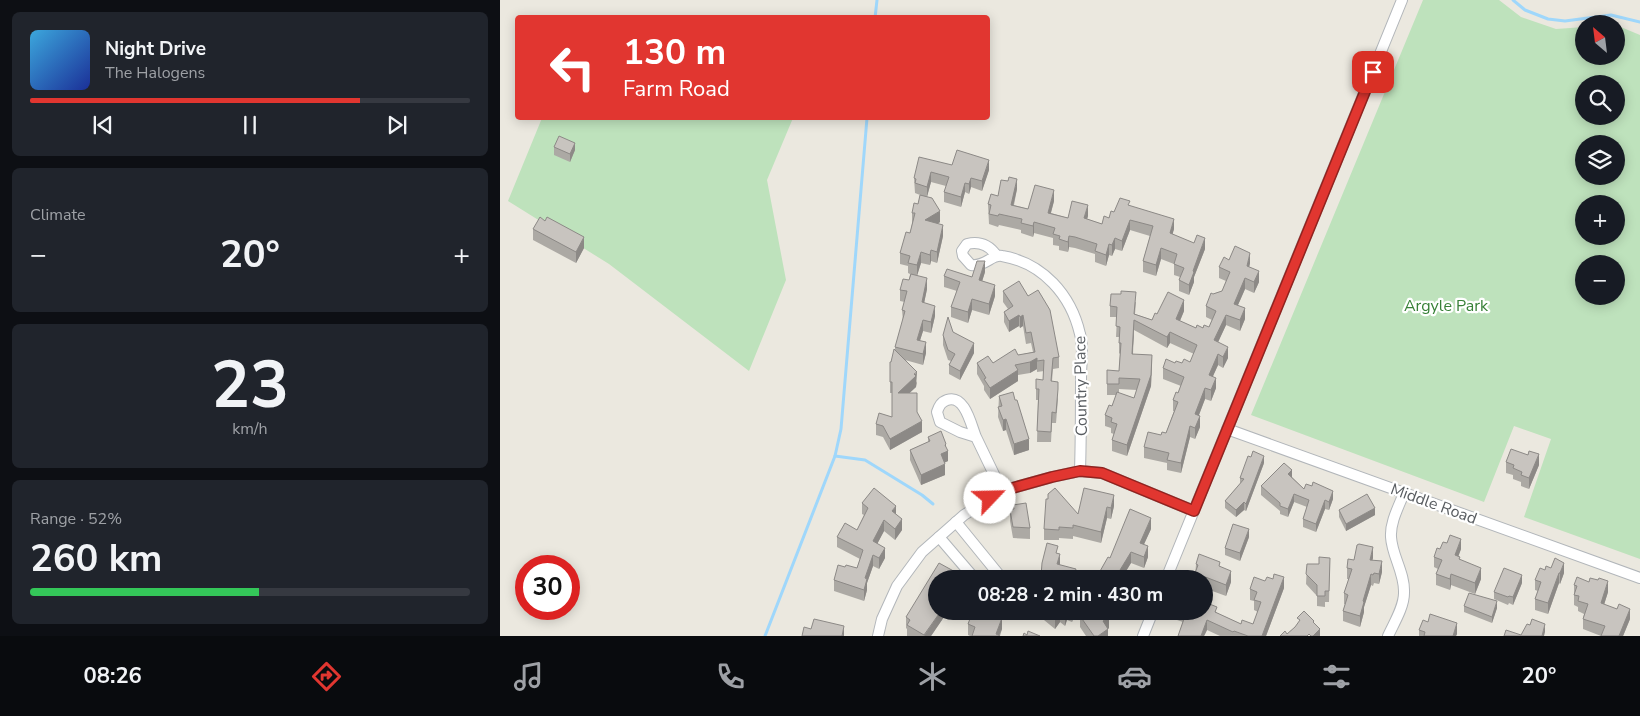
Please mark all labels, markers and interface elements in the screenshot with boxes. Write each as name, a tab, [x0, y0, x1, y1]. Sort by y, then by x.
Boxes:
north arrow	[1575, 15, 1625, 65]
map controls	[1575, 15, 1625, 305]
text: 130 m	[623, 29, 726, 76]
icon: left	[540, 35, 605, 100]
text: Night Drive	[105, 36, 206, 62]
pin	[1352, 51, 1394, 93]
icon: arrive	[1359, 58, 1387, 86]
text: The Halogens	[105, 62, 205, 84]
text: Farm Road	[623, 74, 730, 104]
button: search	[1575, 75, 1625, 125]
icon: previous	[89, 111, 117, 139]
icon: pause	[236, 111, 264, 139]
icon: next	[383, 111, 411, 139]
button: layers	[1575, 135, 1625, 185]
button: +	[1575, 195, 1625, 245]
text: Climate	[30, 204, 85, 226]
text: 20°	[220, 229, 280, 280]
text: −	[30, 236, 47, 274]
text: +	[453, 236, 470, 274]
button: −	[1575, 255, 1625, 305]
park label: Argyle Park	[1404, 295, 1489, 317]
street label: Country Place	[1069, 336, 1093, 436]
text: 23	[211, 341, 289, 430]
text: km/h	[232, 418, 268, 440]
position arrow	[963, 471, 1015, 523]
street label: Middle Road	[1387, 478, 1480, 530]
text: Range · 52%	[30, 508, 122, 530]
text: 260 km	[30, 533, 162, 584]
speed limit sign: 30	[515, 555, 580, 620]
text: 08:28 · 2 min · 430 m	[978, 582, 1163, 608]
icon: directions	[309, 659, 344, 694]
icon: music	[511, 659, 546, 694]
icon: phone	[713, 659, 748, 694]
icon: climate	[915, 659, 950, 694]
icon: car	[1117, 659, 1152, 694]
icon: filters	[1319, 659, 1354, 694]
text: 08:26	[84, 661, 142, 691]
text: 20°	[1522, 661, 1556, 691]

